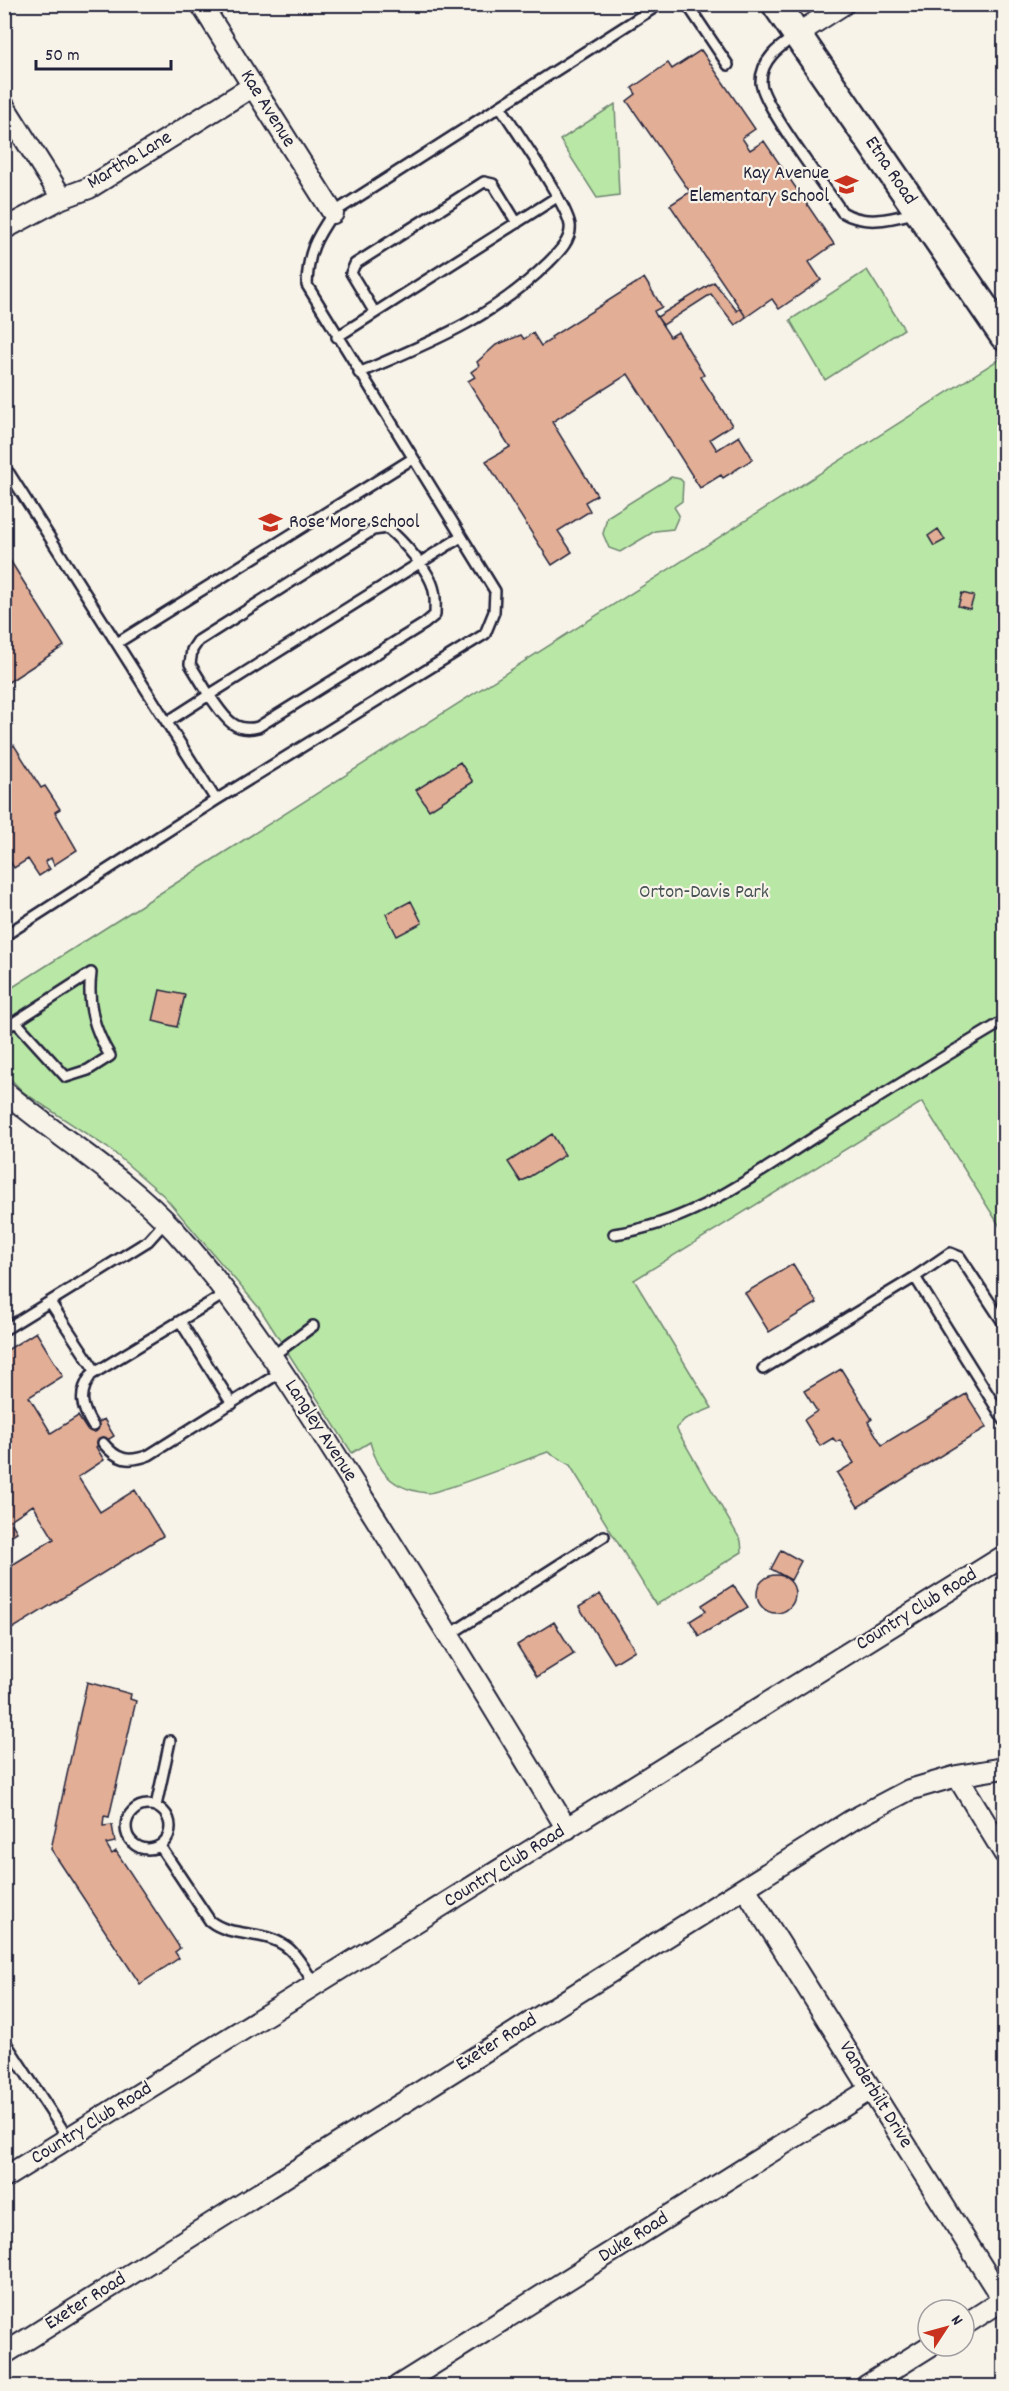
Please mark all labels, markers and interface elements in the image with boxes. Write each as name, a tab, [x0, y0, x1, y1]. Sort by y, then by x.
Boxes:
scale bar	[36, 33, 171, 71]
text: 50 m	[45, 44, 80, 69]
street label: Kae Avenue	[232, 65, 302, 153]
street label: Martha Lane	[82, 125, 178, 197]
street label: Etna Road	[857, 131, 923, 211]
place label: Kay Avenue Elementary School	[689, 160, 829, 211]
school or university icon: Kay Avenue Elementary School	[834, 172, 860, 198]
place label: Rose More School	[289, 509, 420, 537]
school or university icon: Rose More School	[258, 510, 284, 536]
park label: Orton-Davis Park	[639, 879, 769, 907]
street label: Langley Avenue	[277, 1375, 364, 1488]
street label: Country Club Road	[851, 1562, 983, 1658]
street label: Country Club Road	[439, 1819, 571, 1915]
street label: Exeter Road	[451, 2007, 543, 2079]
street label: Vanderbilt Drive	[831, 2036, 919, 2154]
street label: Country Club Road	[26, 2076, 158, 2172]
street label: Duke Road	[594, 2205, 674, 2271]
street label: Exeter Road	[40, 2266, 132, 2338]
north arrow	[916, 2298, 976, 2358]
text: N	[944, 2311, 968, 2331]

